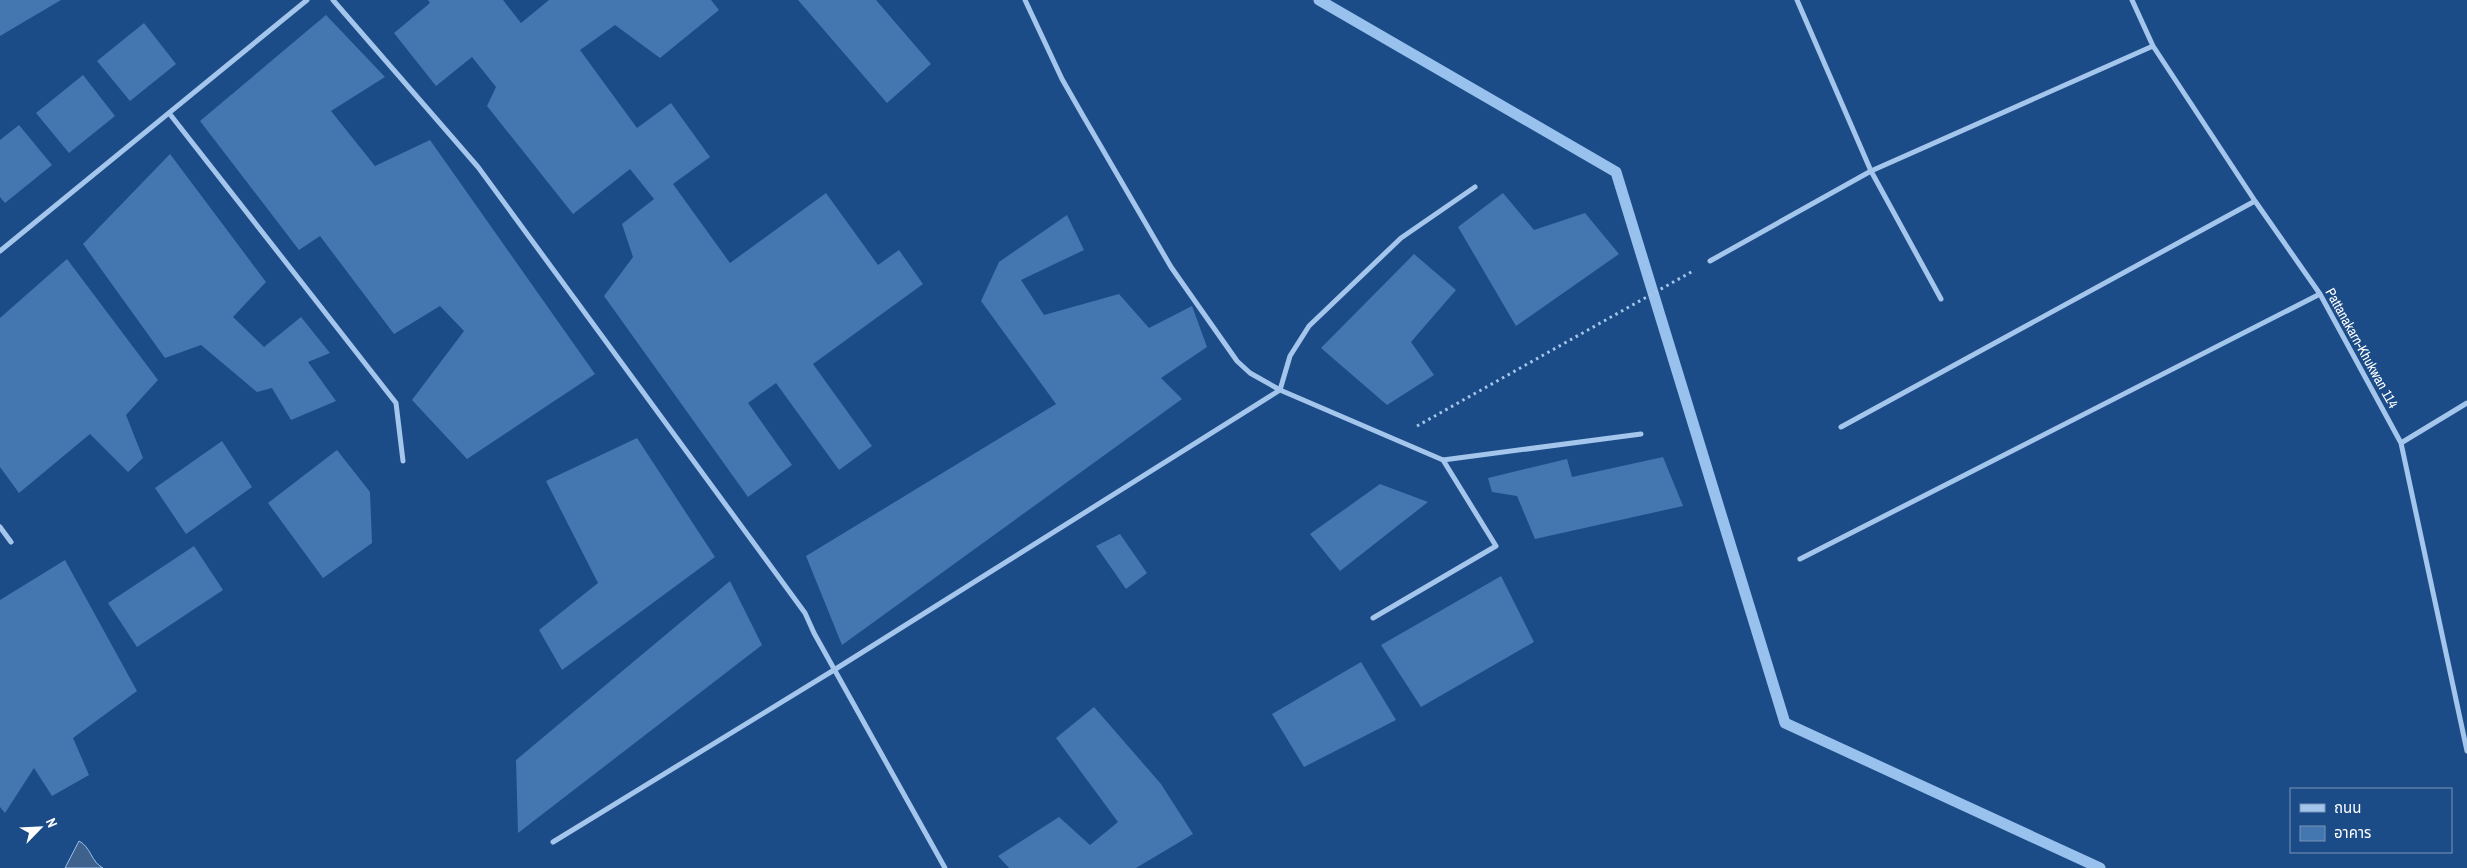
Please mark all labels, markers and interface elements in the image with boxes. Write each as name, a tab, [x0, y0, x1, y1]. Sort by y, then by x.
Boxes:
street label: Pattanakarn-Khukwan 114	[2322, 285, 2403, 412]
legend	[2290, 788, 2452, 853]
text: ถนน	[2334, 797, 2361, 818]
north arrow	[15, 803, 65, 853]
text: N	[42, 815, 62, 830]
text: อาคาร	[2334, 822, 2371, 843]

